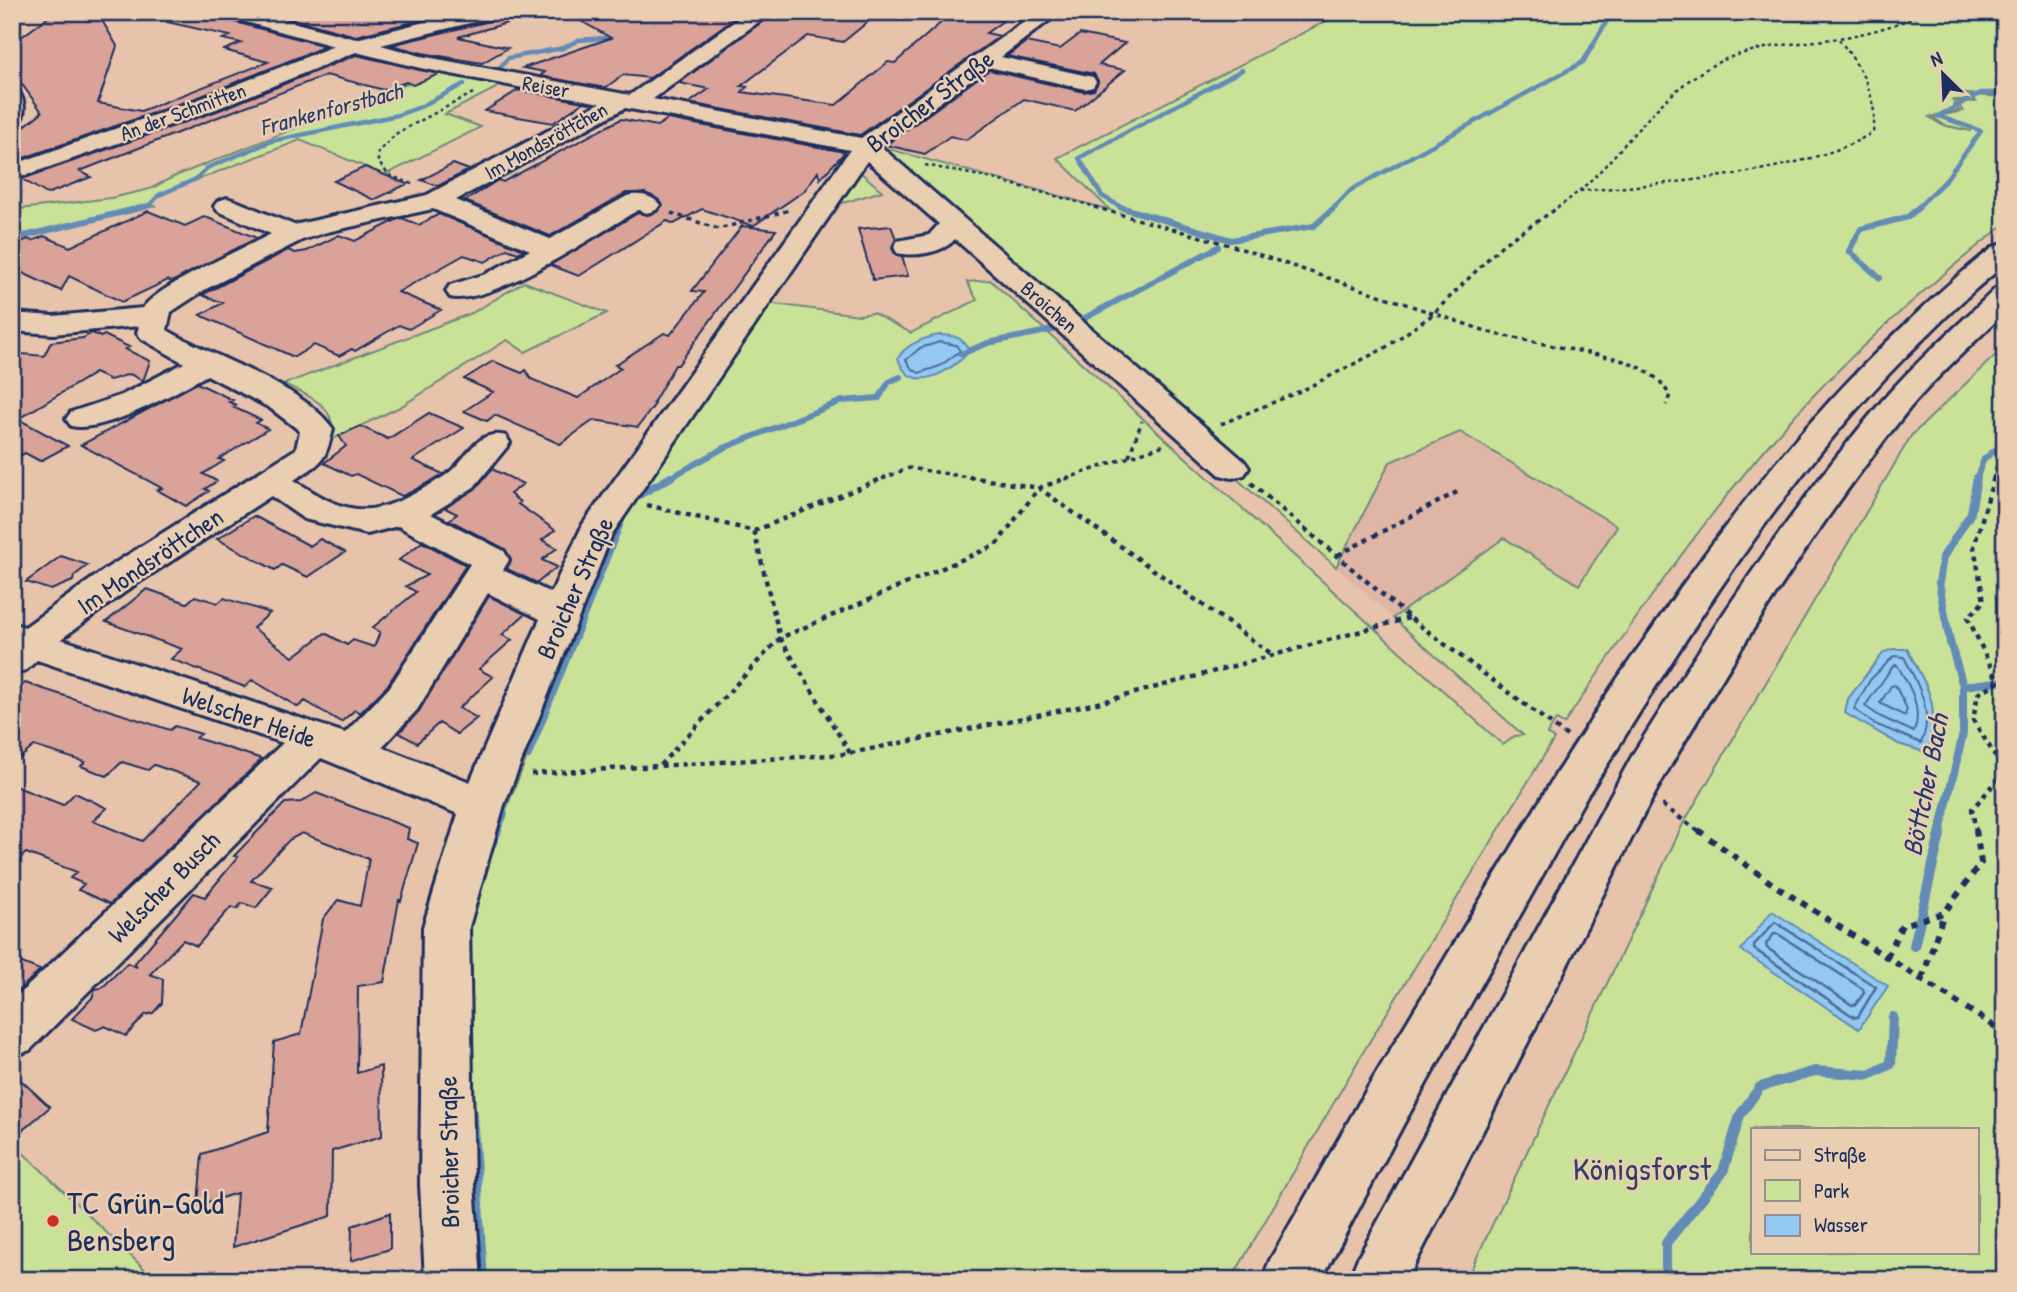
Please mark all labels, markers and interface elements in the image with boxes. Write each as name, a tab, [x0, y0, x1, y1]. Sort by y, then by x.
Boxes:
north arrow	[1909, 38, 1979, 108]
street label: Broicher Straße	[858, 41, 1001, 160]
text: N	[1926, 45, 1946, 72]
street label: Reiser	[520, 68, 572, 105]
water label: Frankenforstbach	[256, 74, 407, 142]
street label: An der Schmitten	[116, 75, 250, 148]
street label: Im Mondsröttchen	[479, 95, 613, 186]
street label: Broichen	[1015, 274, 1084, 339]
street label: Im Mondsröttchen	[70, 499, 230, 622]
street label: Broicher Straße	[528, 511, 621, 664]
street label: Welscher Heide	[178, 677, 321, 756]
water label: Böttcher Bach	[1893, 709, 1958, 859]
street label: Welscher Busch	[100, 823, 227, 950]
street label: Broicher Straße	[430, 1076, 467, 1228]
legend	[1751, 1128, 1979, 1254]
text: Straße	[1814, 1140, 1867, 1169]
park label: Königsforst	[1573, 1147, 1712, 1190]
text: Park	[1814, 1176, 1849, 1205]
place label: TC Grün-Gold Bensberg	[67, 1181, 224, 1261]
text: Wasser	[1814, 1210, 1868, 1239]
marker: TC Grün-Gold Bensberg	[45, 1213, 61, 1229]

